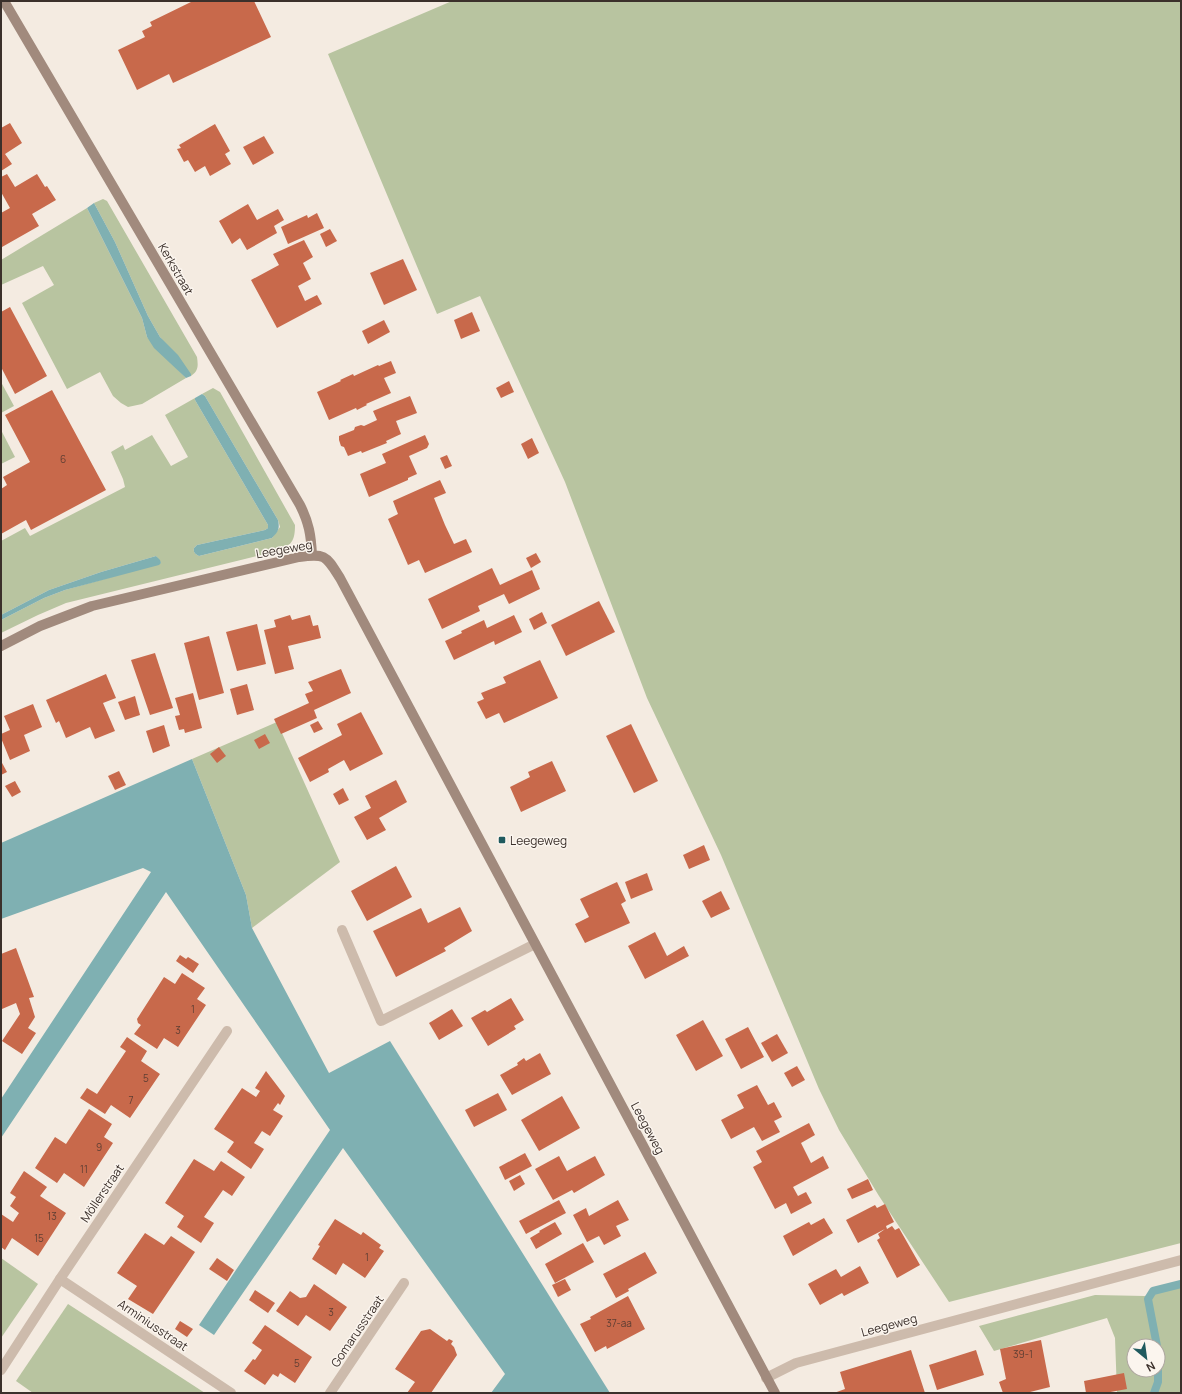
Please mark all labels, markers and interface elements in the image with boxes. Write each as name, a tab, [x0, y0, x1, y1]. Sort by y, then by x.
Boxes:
street label: Kerkstraat	[154, 240, 198, 298]
house number: 6	[60, 452, 66, 466]
street label: Leegeweg	[254, 536, 314, 562]
place label: Leegeweg	[510, 832, 567, 849]
marker: Leegeweg	[497, 835, 507, 845]
house number: 1	[191, 1002, 195, 1016]
house number: 3	[175, 1023, 181, 1037]
house number: 5	[143, 1071, 149, 1085]
house number: 7	[128, 1093, 134, 1107]
street label: Leegeweg	[627, 1099, 669, 1157]
house number: 9	[96, 1140, 102, 1154]
street label: Möllerstraat	[76, 1160, 128, 1226]
house number: 11	[80, 1162, 88, 1176]
house number: 13	[47, 1209, 57, 1223]
house number: 15	[34, 1231, 44, 1245]
house number: 1	[365, 1250, 369, 1264]
street label: Gomarusstraat	[327, 1291, 387, 1370]
street label: Arminiusstraat	[114, 1295, 192, 1355]
house number: 3	[328, 1305, 334, 1319]
street label: Leegeweg	[859, 1309, 919, 1341]
house number: 37-aa	[606, 1316, 632, 1330]
north arrow	[1126, 1338, 1166, 1378]
house number: 39-1	[1013, 1347, 1033, 1361]
house number: 5	[294, 1356, 300, 1370]
text: N	[1144, 1359, 1158, 1376]

